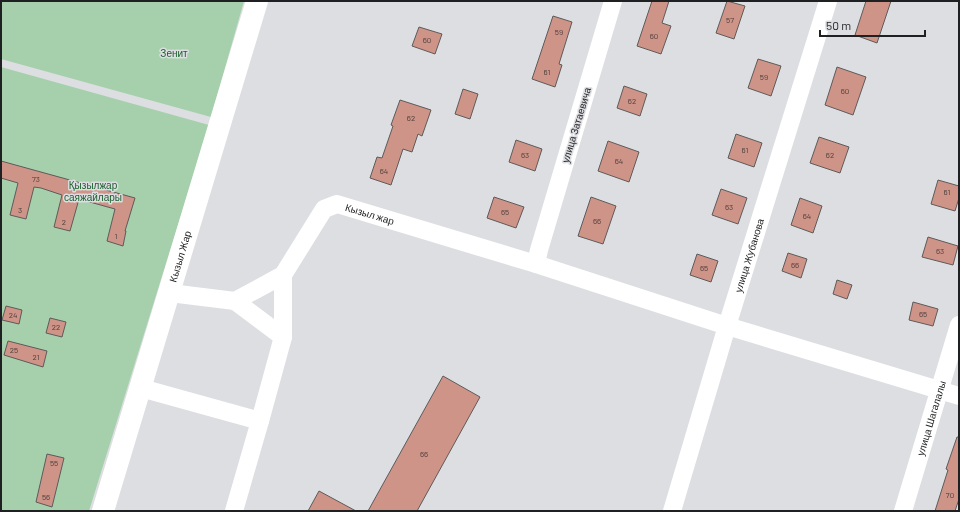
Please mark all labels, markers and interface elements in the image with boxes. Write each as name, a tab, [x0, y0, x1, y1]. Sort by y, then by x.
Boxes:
scale bar	[820, 12, 925, 38]
house number: 57	[726, 15, 734, 25]
text: 50 m	[826, 18, 851, 32]
house number: 59	[555, 27, 563, 37]
house number: 60	[650, 31, 658, 41]
house number: 60	[423, 35, 431, 45]
park label: Зенит	[160, 47, 188, 59]
house number: 61	[544, 67, 551, 77]
house number: 59	[760, 72, 768, 82]
street label: улица Затаевича	[559, 85, 593, 164]
house number: 60	[841, 86, 849, 96]
house number: 62	[628, 96, 636, 106]
house number: 62	[407, 113, 415, 123]
house number: 61	[742, 145, 749, 155]
house number: 63	[521, 150, 529, 160]
house number: 62	[826, 150, 834, 160]
house number: 64	[615, 156, 623, 166]
house number: 64	[380, 166, 388, 176]
house number: 73	[32, 174, 40, 184]
park label: Қызылжар саяжайлары	[64, 179, 122, 203]
house number: 61	[944, 187, 951, 197]
street label: Кызыл жар	[344, 201, 396, 227]
house number: 63	[725, 202, 733, 212]
house number: 3	[18, 205, 22, 215]
house number: 65	[501, 207, 509, 217]
house number: 64	[803, 211, 811, 221]
house number: 66	[593, 216, 601, 226]
house number: 2	[62, 217, 66, 227]
street label: улица Жубанова	[732, 217, 766, 294]
street label: Кызыл Жар	[166, 229, 193, 284]
house number: 1	[115, 231, 118, 241]
house number: 63	[936, 246, 944, 256]
house number: 66	[791, 260, 799, 270]
house number: 65	[700, 263, 708, 273]
house number: 65	[919, 309, 927, 319]
house number: 24	[9, 310, 17, 320]
house number: 22	[52, 322, 60, 332]
house number: 25	[10, 345, 18, 355]
house number: 21	[33, 352, 40, 362]
street label: улица Шагалалы	[914, 379, 948, 457]
house number: 66	[420, 449, 428, 459]
house number: 55	[50, 458, 58, 468]
house number: 70	[946, 490, 954, 500]
house number: 56	[42, 492, 50, 502]

